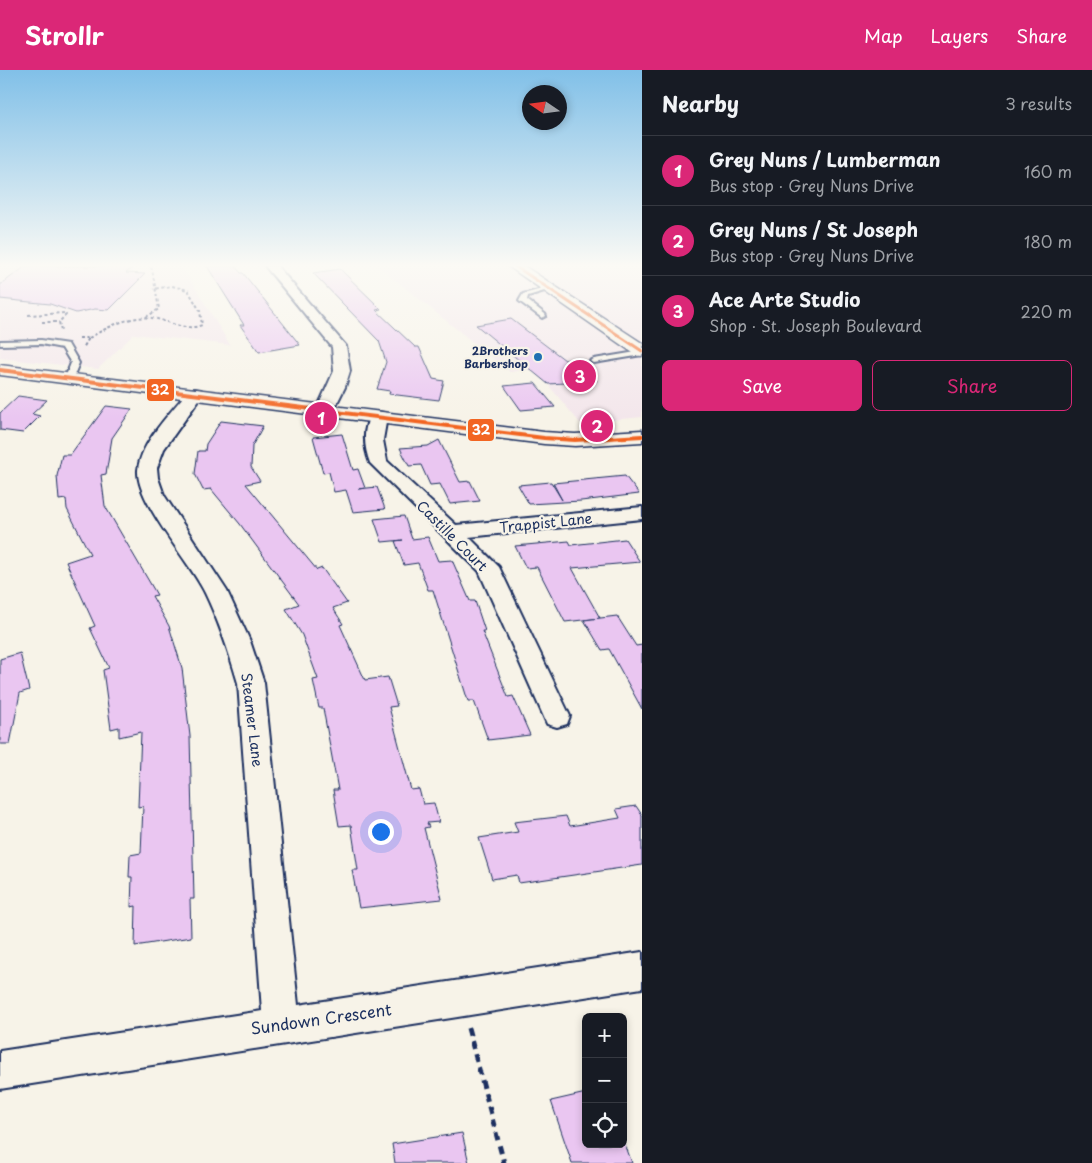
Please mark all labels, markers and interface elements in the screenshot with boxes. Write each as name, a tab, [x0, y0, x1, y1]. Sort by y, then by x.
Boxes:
text: Strollr	[25, 17, 104, 53]
text: Map	[864, 22, 903, 49]
text: Layers	[931, 22, 988, 49]
text: Share	[1016, 22, 1067, 49]
north arrow	[522, 85, 567, 130]
text: Nearby	[662, 87, 739, 119]
text: 3 results	[1005, 91, 1072, 115]
text: Grey Nuns / Lumberman	[709, 145, 940, 173]
text: 1	[674, 159, 682, 183]
text: 160 m	[1024, 159, 1072, 183]
text: Bus stop · Grey Nuns Drive	[709, 173, 914, 197]
text: Grey Nuns / St Joseph	[709, 215, 918, 243]
text: 2	[672, 229, 684, 253]
text: 180 m	[1024, 229, 1072, 253]
text: Bus stop · Grey Nuns Drive	[709, 243, 914, 267]
text: Ace Arte Studio	[709, 285, 860, 313]
text: 3	[673, 299, 683, 323]
text: 220 m	[1021, 299, 1072, 323]
text: Shop · St. Joseph Boulevard	[709, 313, 922, 337]
place label: 2Brothers Barbershop	[464, 342, 528, 372]
marker: 2Brothers Barbershop	[532, 351, 544, 363]
pin: 3	[564, 357, 596, 395]
button: Save	[662, 360, 862, 411]
button: Share	[872, 360, 1072, 411]
line badge: 32	[146, 378, 175, 402]
text: 32	[151, 379, 170, 400]
pin: 1	[305, 399, 337, 437]
pin: 2	[581, 407, 613, 445]
line badge: 32	[467, 418, 495, 442]
text: 32	[472, 419, 491, 440]
street label: Castille Court	[412, 495, 493, 576]
street label: Trappist Lane	[498, 507, 594, 538]
street label: Steamer Lane	[236, 672, 269, 768]
your location	[368, 819, 394, 845]
street label: Sundown Crescent	[249, 996, 393, 1040]
map controls	[582, 1013, 627, 1148]
button: +	[582, 1013, 627, 1058]
button: −	[582, 1058, 627, 1103]
button: locate	[582, 1103, 627, 1148]

